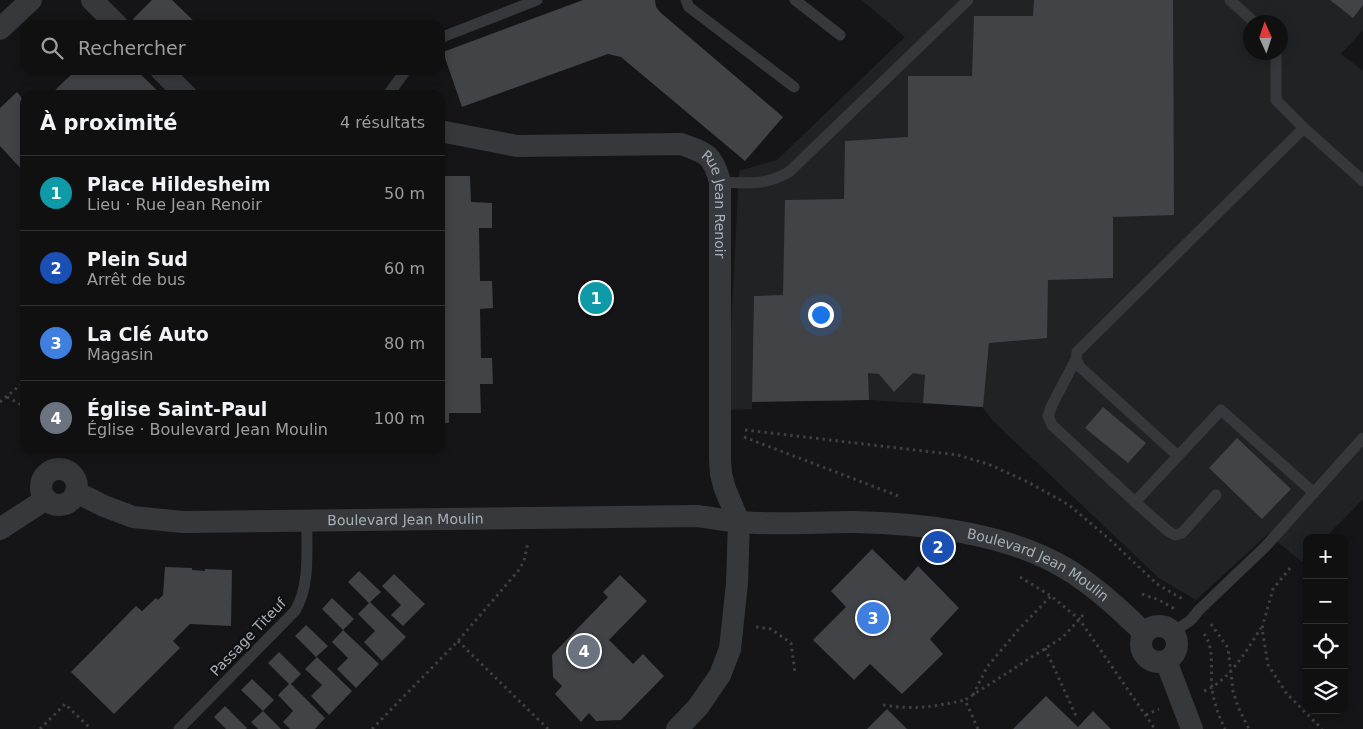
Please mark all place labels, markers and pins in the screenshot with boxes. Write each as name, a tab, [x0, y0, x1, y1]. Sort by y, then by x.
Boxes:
pin: 1	[580, 279, 612, 317]
pin: 2	[922, 528, 954, 566]
pin: 3	[857, 599, 889, 637]
pin: 4	[568, 632, 600, 670]

